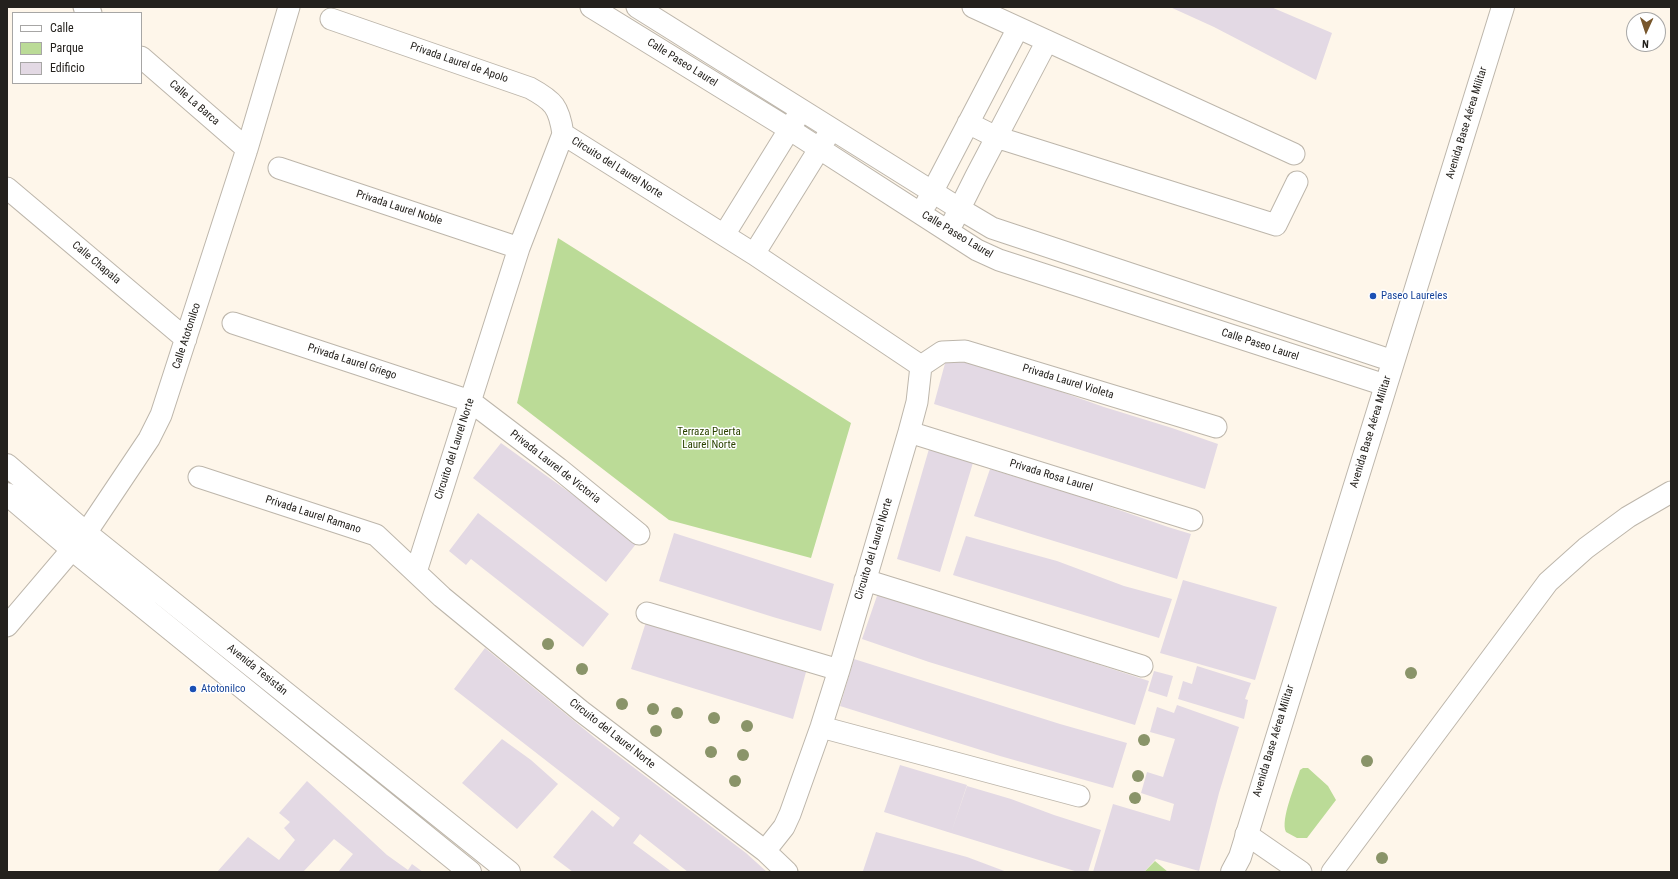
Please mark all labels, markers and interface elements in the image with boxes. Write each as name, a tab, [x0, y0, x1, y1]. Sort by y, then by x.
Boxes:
legend	[12, 12, 142, 84]
north arrow	[1626, 12, 1666, 52]
text: Calle	[50, 21, 74, 35]
street label: Calle Paseo Laurel	[644, 36, 720, 90]
text: N	[1642, 37, 1649, 50]
street label: Privada Laurel de Apolo	[408, 40, 510, 86]
text: Parque	[50, 41, 83, 55]
text: Edificio	[50, 61, 85, 75]
street label: Avenida Base Aérea Militar	[1444, 65, 1490, 181]
street label: Calle La Barca	[166, 78, 222, 128]
street label: Circuito del Laurel Norte	[569, 134, 665, 202]
street label: Privada Laurel Noble	[354, 188, 444, 228]
street label: Calle Paseo Laurel	[919, 209, 995, 261]
street label: Calle Chapala	[69, 239, 123, 287]
place label: Paseo Laureles	[1381, 289, 1447, 303]
marker: Paseo Laureles	[1368, 291, 1378, 301]
street label: Calle Atotonilco	[170, 301, 204, 371]
street label: Calle Paseo Laurel	[1220, 326, 1300, 364]
street label: Privada Laurel Griego	[306, 341, 398, 383]
street label: Privada Laurel Violeta	[1021, 362, 1115, 402]
street label: Avenida Base Aérea Militar	[1348, 374, 1394, 490]
street label: Circuito del Laurel Norte	[432, 397, 478, 501]
park label: Terraza Puerta Laurel Norte	[677, 425, 741, 451]
street label: Privada Laurel de Victoria	[507, 428, 603, 506]
street label: Privada Rosa Laurel	[1008, 457, 1094, 495]
street label: Privada Laurel Ramano	[263, 493, 363, 537]
street label: Circuito del Laurel Norte	[852, 497, 896, 601]
street label: Avenida Tesistán	[224, 642, 290, 698]
place label: Atotonilco	[201, 682, 246, 696]
street label: Avenida Base Aérea Militar	[1251, 683, 1297, 799]
marker: Atotonilco	[188, 684, 198, 694]
street label: Circuito del Laurel Norte	[566, 696, 658, 772]

